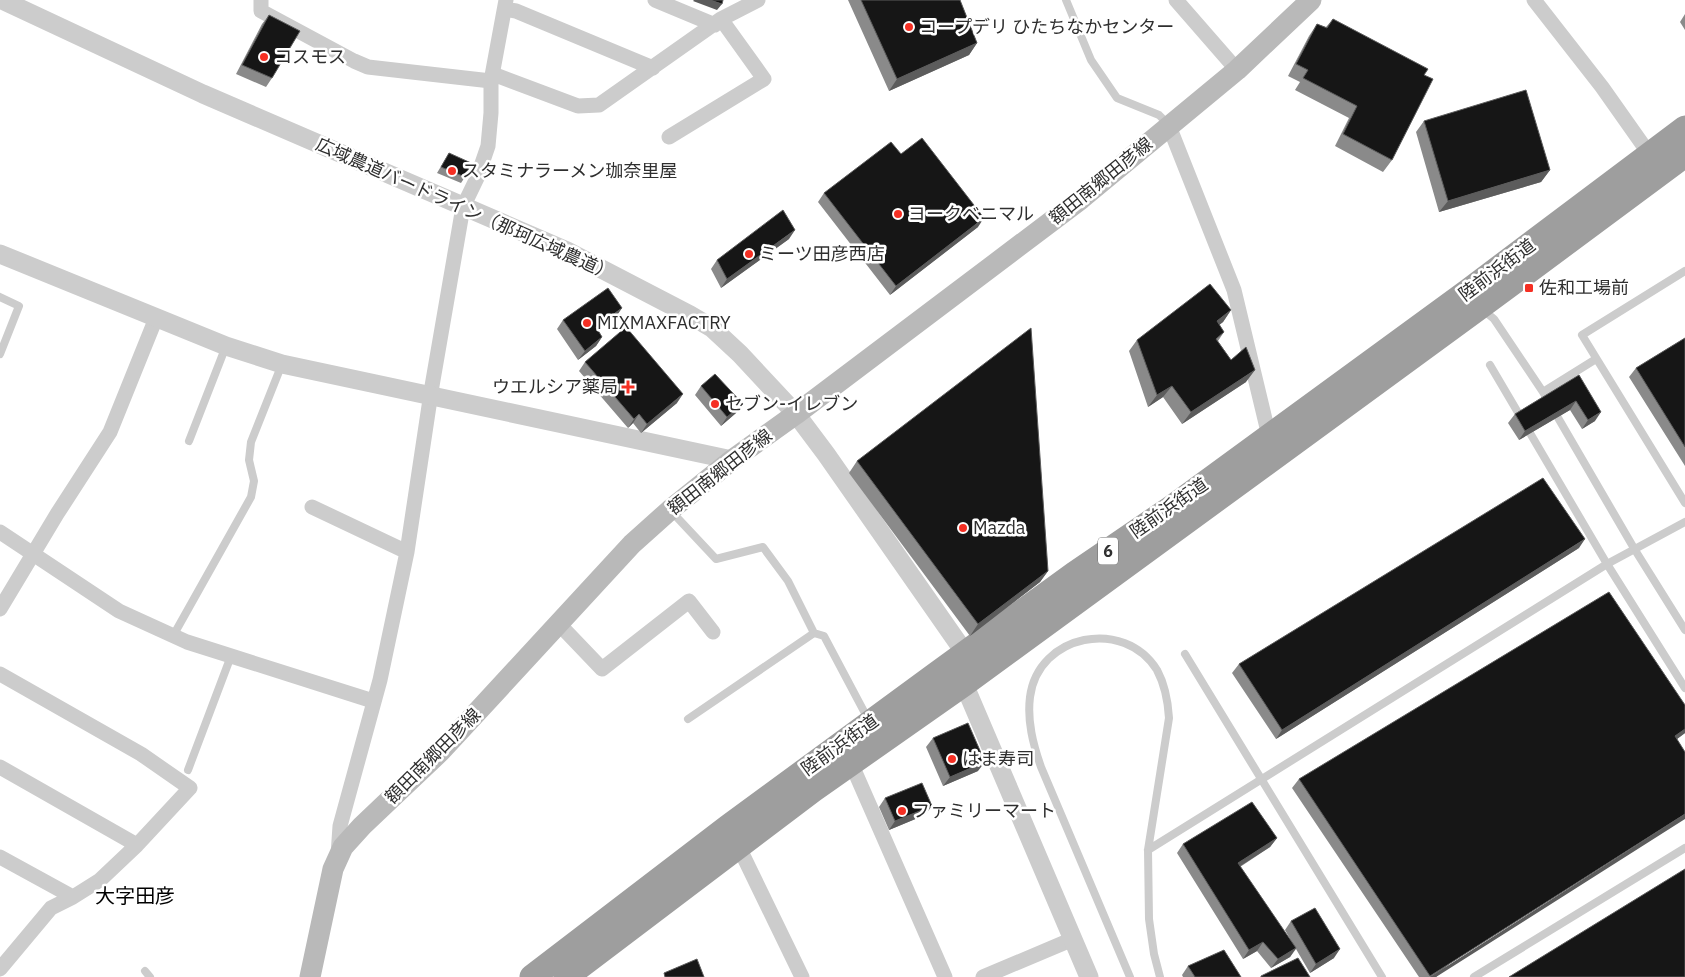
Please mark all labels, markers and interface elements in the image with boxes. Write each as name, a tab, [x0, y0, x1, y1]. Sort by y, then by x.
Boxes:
place label: コープデリ ひたちなかセンター	[919, 15, 1174, 38]
marker: コープデリ ひたちなかセンター	[903, 21, 915, 33]
place label: コスモス	[274, 45, 346, 68]
marker: コスモス	[258, 51, 270, 63]
street label: 広域農道バードライン（那珂広域農道）	[313, 132, 618, 285]
street label: 額田南郷田彦線	[1044, 132, 1157, 229]
place label: スタミナラーメン珈奈里屋	[462, 159, 677, 182]
marker: スタミナラーメン珈奈里屋	[446, 165, 458, 177]
place label: ヨークベニマル	[908, 202, 1034, 225]
marker: ヨークベニマル	[892, 208, 904, 220]
street label: 陸前浜街道	[1454, 233, 1540, 306]
place label: ミーツ田彦西店	[759, 242, 885, 265]
marker: ミーツ田彦西店	[743, 248, 755, 260]
place label: 佐和工場前	[1539, 276, 1629, 299]
marker: 佐和工場前	[1523, 282, 1535, 294]
place label: MIXMAXFACTRY	[597, 311, 731, 334]
marker: MIXMAXFACTRY	[581, 317, 593, 329]
place label: ウエルシア薬局	[492, 375, 618, 398]
marker: ウエルシア薬局	[622, 381, 634, 393]
place label: セブン-イレブン	[725, 392, 858, 415]
marker: セブン-イレブン	[709, 398, 721, 410]
street label: 額田南郷田彦線	[663, 424, 776, 519]
street label: 陸前浜街道	[1125, 472, 1212, 543]
place label: Mazda	[973, 516, 1026, 539]
marker: Mazda	[957, 522, 969, 534]
road number: 6	[1098, 538, 1118, 564]
street label: 額田南郷田彦線	[380, 703, 485, 808]
street label: 陸前浜街道	[797, 709, 883, 780]
place label: はま寿司	[962, 747, 1034, 770]
marker: はま寿司	[946, 753, 958, 765]
place label: ファミリーマート	[912, 799, 1056, 822]
marker: ファミリーマート	[896, 805, 908, 817]
district label: 大字田彦	[95, 882, 175, 909]

